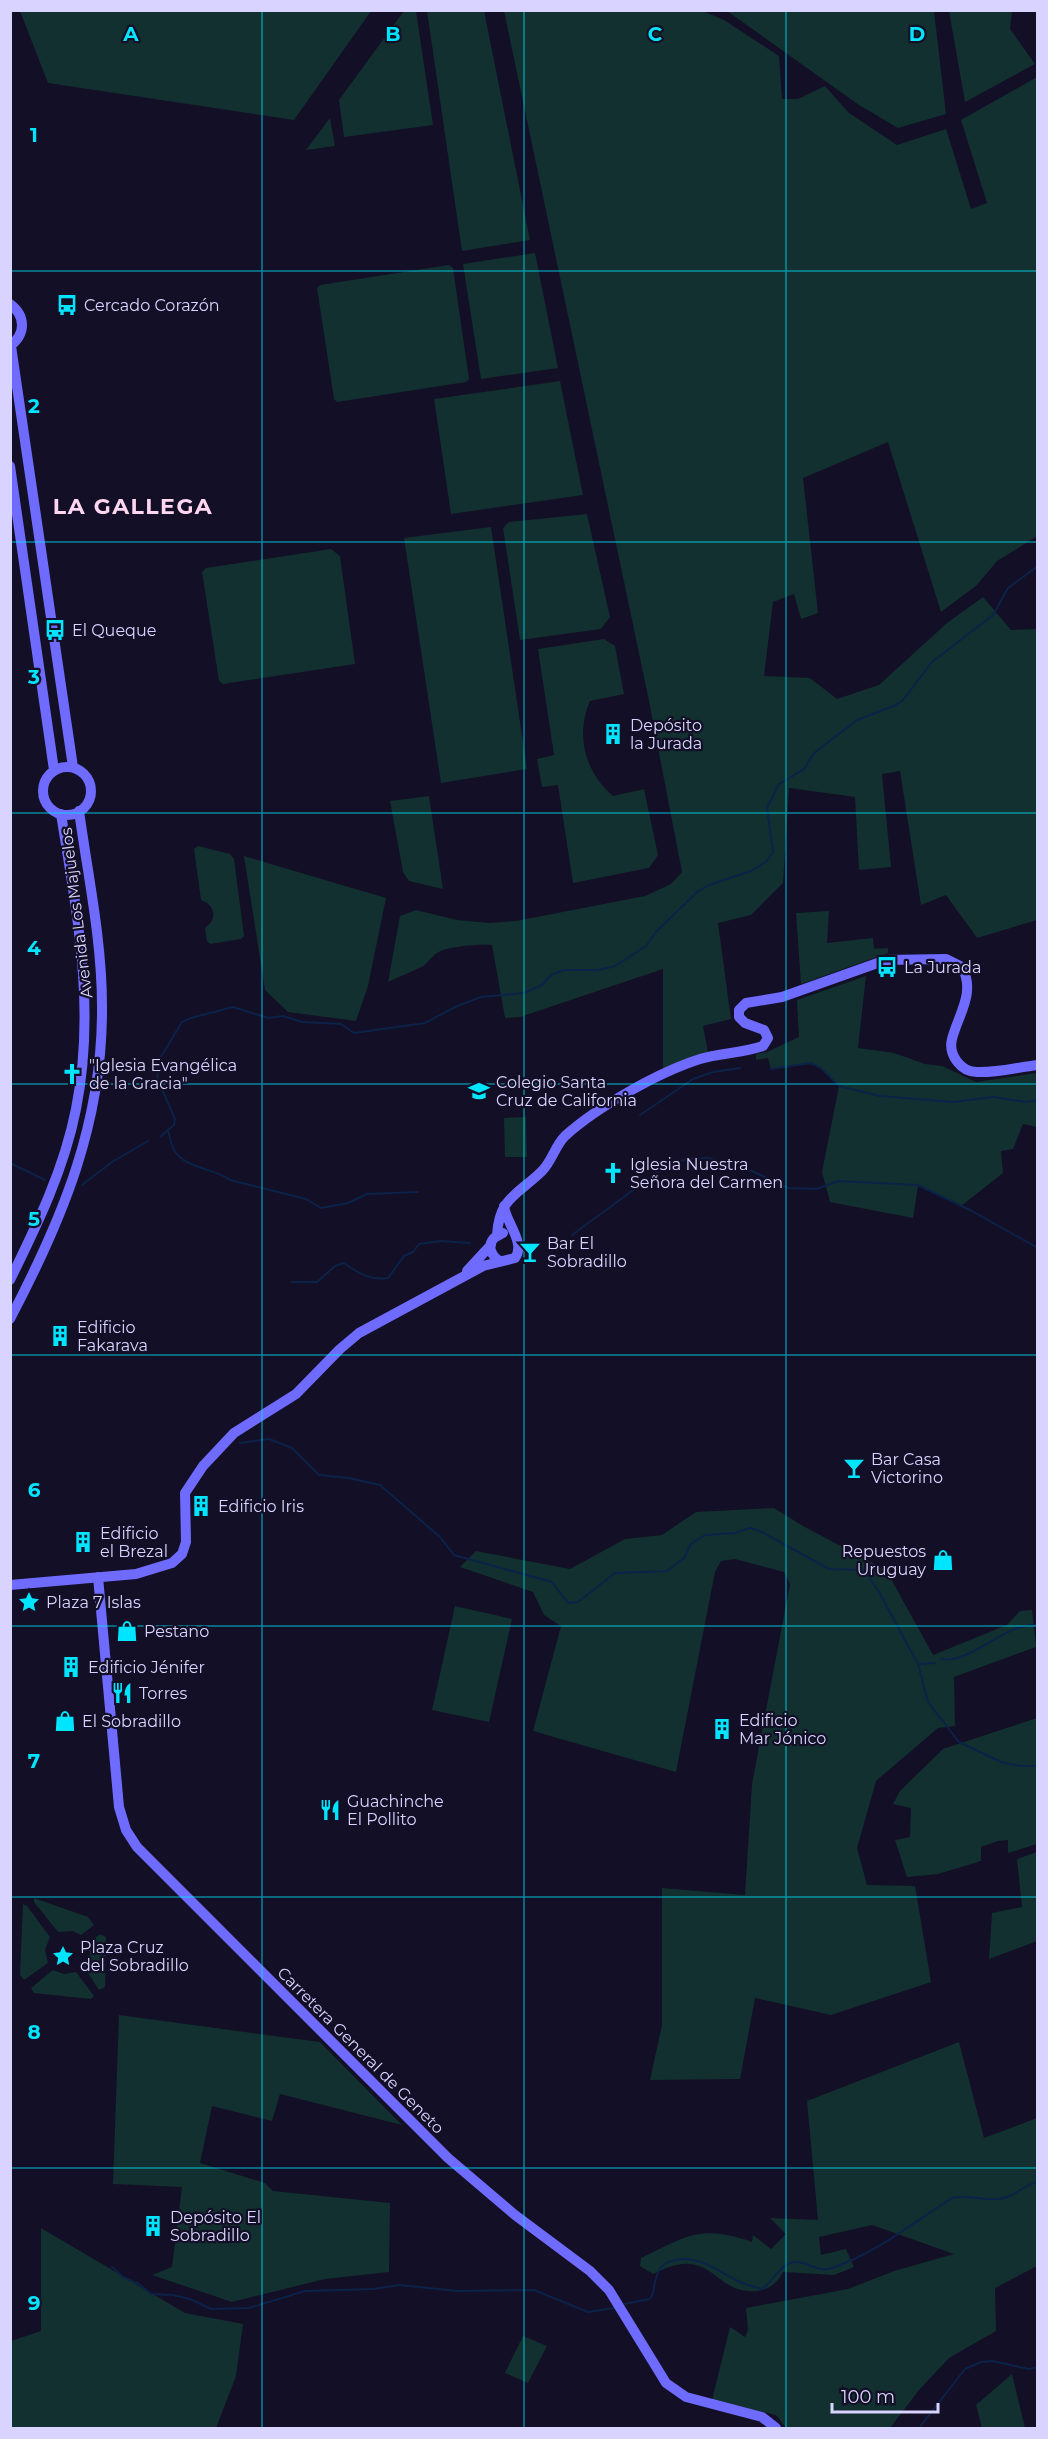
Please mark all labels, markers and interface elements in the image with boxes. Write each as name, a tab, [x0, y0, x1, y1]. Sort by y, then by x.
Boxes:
text: A	[122, 22, 139, 46]
text: B	[385, 22, 401, 46]
text: C	[648, 22, 663, 46]
text: D	[909, 22, 925, 46]
text: 1	[30, 123, 38, 147]
bus stop icon: Cercado Corazón	[55, 293, 79, 317]
place label: Cercado Corazón	[84, 296, 219, 315]
text: 2	[28, 394, 40, 418]
district label: LA GALLEGA	[53, 493, 213, 520]
bus stop icon: El Queque	[43, 618, 67, 642]
place label: El Queque	[72, 621, 156, 640]
text: 3	[27, 665, 40, 689]
place label: Depósito la Jurada	[630, 716, 702, 753]
building icon: Depósito la Jurada	[601, 722, 625, 746]
street label: Avenida Los Majuelos	[57, 826, 96, 999]
text: 4	[27, 936, 41, 960]
bus stop icon: La Jurada	[875, 955, 899, 979]
place label: La Jurada	[904, 958, 981, 977]
place label: "Iglesia Evangélica de la Gracia"	[89, 1056, 237, 1093]
church icon: "Iglesia Evangélica de la Gracia"	[60, 1062, 84, 1086]
place label: Colegio Santa Cruz de California	[496, 1073, 637, 1110]
school or university icon: Colegio Santa Cruz de California	[467, 1079, 491, 1103]
place label: Iglesia Nuestra Señora del Carmen	[630, 1155, 783, 1192]
church icon: Iglesia Nuestra Señora del Carmen	[601, 1161, 625, 1185]
text: 5	[28, 1207, 40, 1231]
place label: Bar El Sobradillo	[547, 1234, 627, 1271]
bar icon: Bar El Sobradillo	[518, 1240, 542, 1264]
place label: Edificio Fakarava	[77, 1318, 148, 1355]
building icon: Edificio Fakarava	[48, 1324, 72, 1348]
place label: Bar Casa Victorino	[871, 1450, 943, 1487]
bar icon: Bar Casa Victorino	[842, 1456, 866, 1480]
text: 6	[28, 1478, 41, 1502]
building icon: Edificio Iris	[189, 1494, 213, 1518]
place label: Edificio Iris	[218, 1497, 304, 1516]
place label: Edificio el Brezal	[100, 1524, 168, 1561]
building icon: Edificio el Brezal	[71, 1530, 95, 1554]
place label: Repuestos Uruguay	[842, 1542, 926, 1579]
shop icon: Repuestos Uruguay	[931, 1548, 955, 1572]
place icon: Plaza 7 Islas	[17, 1590, 41, 1614]
place label: Plaza 7 Islas	[46, 1593, 141, 1612]
shop icon: Pestano	[115, 1619, 139, 1643]
place label: Pestano	[144, 1622, 209, 1641]
building icon: Edificio Jénifer	[59, 1655, 83, 1679]
place label: Edificio Jénifer	[88, 1658, 205, 1677]
restaurant icon: Torres	[110, 1681, 134, 1705]
place label: Torres	[139, 1684, 188, 1703]
shop icon: El Sobradillo	[53, 1709, 77, 1733]
place label: Edificio Mar Jónico	[739, 1711, 826, 1748]
place label: El Sobradillo	[82, 1712, 181, 1731]
building icon: Edificio Mar Jónico	[710, 1717, 734, 1741]
text: 7	[28, 1749, 40, 1773]
place label: Guachinche El Pollito	[347, 1792, 444, 1829]
restaurant icon: Guachinche El Pollito	[318, 1798, 342, 1822]
place label: Plaza Cruz del Sobradillo	[80, 1938, 189, 1975]
place icon: Plaza Cruz del Sobradillo	[51, 1944, 75, 1968]
street label: Carretera General de Geneto	[273, 1963, 448, 2138]
text: 8	[27, 2020, 41, 2044]
place label: Depósito El Sobradillo	[170, 2208, 261, 2245]
building icon: Depósito El Sobradillo	[141, 2214, 165, 2238]
text: 9	[28, 2291, 40, 2315]
scale bar	[832, 2376, 938, 2414]
text: 100 m	[841, 2386, 895, 2408]

